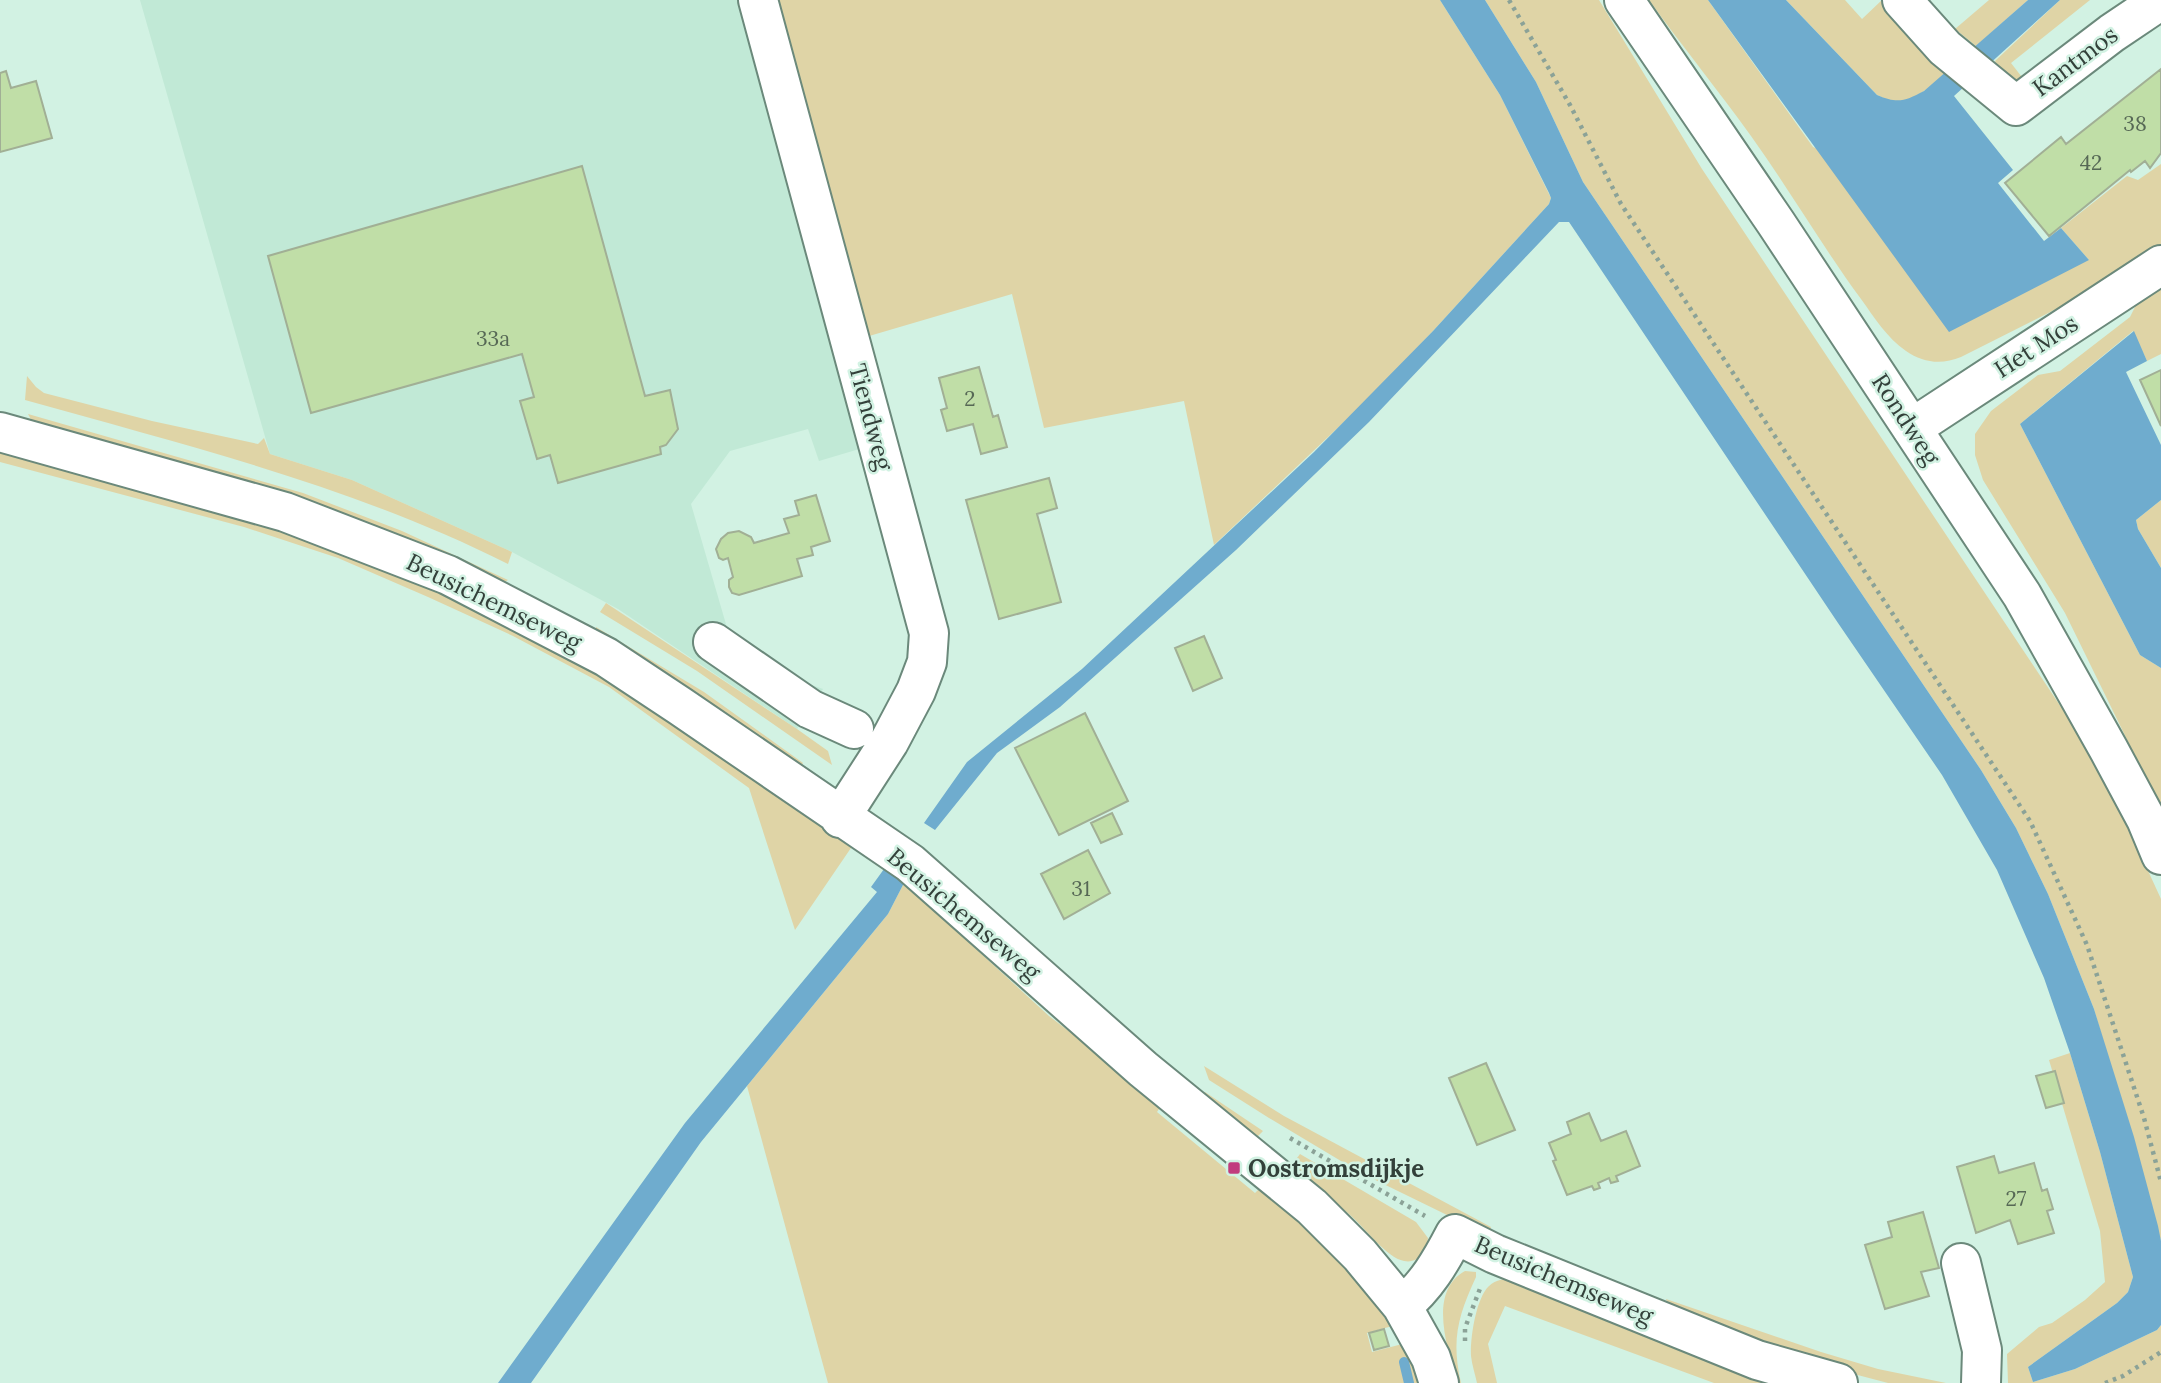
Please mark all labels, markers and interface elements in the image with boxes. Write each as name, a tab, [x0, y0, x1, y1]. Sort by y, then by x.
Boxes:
street label: Kantmos	[2026, 19, 2124, 103]
house number: 38	[2123, 110, 2147, 137]
house number: 42	[2080, 149, 2102, 176]
street label: Het Mos	[1988, 307, 2084, 385]
house number: 33a	[476, 325, 510, 352]
street label: Tiendweg	[842, 360, 900, 474]
street label: Rondweg	[1865, 367, 1947, 471]
house number: 2	[964, 385, 976, 412]
street label: Beusichemseweg	[401, 546, 587, 658]
street label: Beusichemseweg	[881, 841, 1048, 988]
house number: 31	[1071, 875, 1091, 902]
place label: Oostromsdijkje	[1248, 1153, 1424, 1184]
marker: Oostromsdijkje	[1226, 1160, 1242, 1176]
house number: 27	[2006, 1185, 2027, 1212]
street label: Beusichemseweg	[1470, 1228, 1659, 1332]

